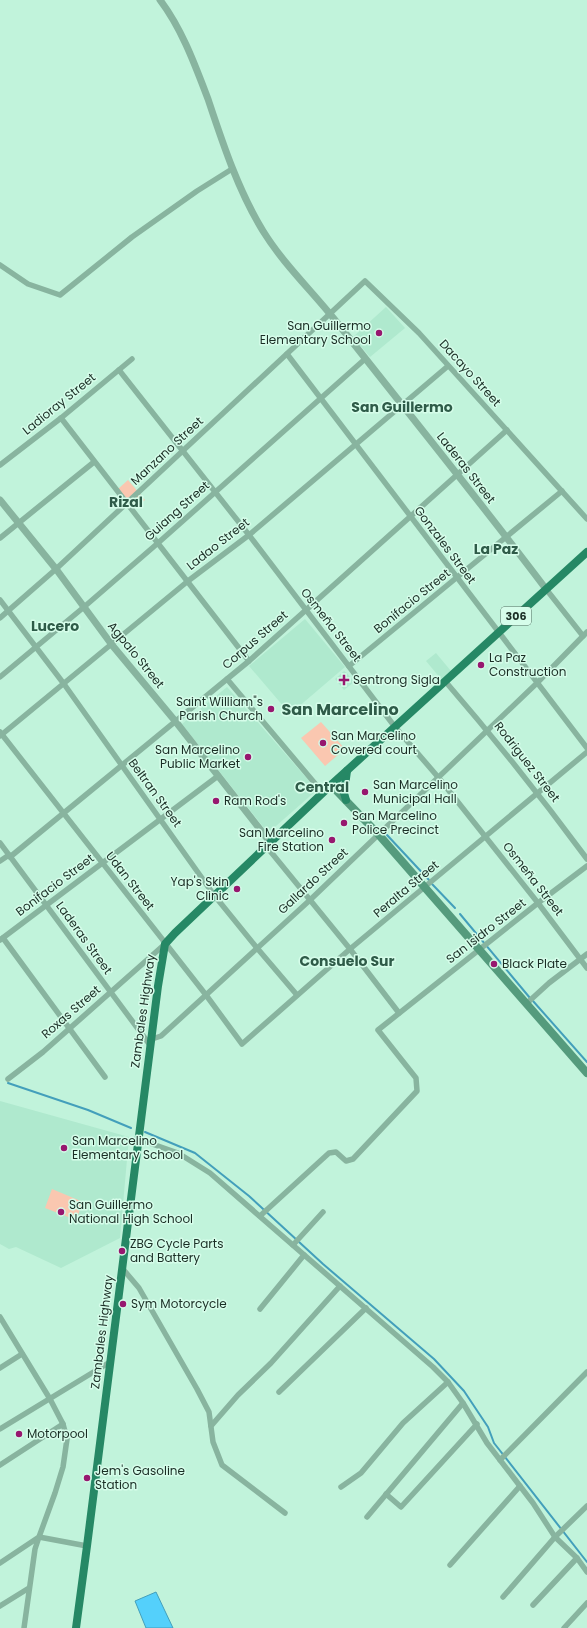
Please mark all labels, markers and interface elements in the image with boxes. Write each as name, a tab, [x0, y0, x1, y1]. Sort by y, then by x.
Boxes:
place label: San Guillermo Elementary School	[260, 317, 371, 348]
marker: San Guillermo Elementary School	[374, 328, 384, 338]
street label: Dacayo Street	[436, 335, 505, 410]
street label: Ladioray Street	[18, 369, 99, 438]
district label: San Guillermo	[351, 397, 453, 417]
street label: Manzano Street	[127, 413, 207, 489]
street label: Laderas Street	[433, 429, 500, 507]
street label: Guiang Street	[140, 477, 213, 544]
district label: Rizal	[109, 492, 143, 512]
street label: Gonzales Street	[411, 502, 480, 587]
street label: Ladao Street	[183, 514, 253, 574]
district label: La Paz	[474, 539, 518, 559]
street label: Bonifacio Street	[370, 564, 454, 637]
street label: Osmeña Street	[297, 584, 366, 665]
street label: Corpus Street	[218, 606, 291, 673]
road number: 306	[501, 607, 531, 625]
district label: Lucero	[31, 616, 79, 636]
street label: Agpalo Street	[104, 618, 169, 692]
place label: La Paz Construction	[489, 649, 566, 680]
marker: La Paz Construction	[476, 660, 486, 670]
place label: Sentrong Sigla	[353, 671, 440, 688]
marker: Sentrong Sigla	[338, 674, 350, 686]
place label: Saint William"s Parish Church	[176, 693, 263, 724]
district label: San Marcelino	[281, 698, 399, 721]
marker: Saint William"s Parish Church	[266, 704, 276, 714]
street label: Rodriguez Street	[491, 718, 564, 805]
place label: San Marcelino Covered court	[331, 727, 417, 758]
marker: San Marcelino Covered court	[318, 738, 328, 748]
place label: San Marcelino Public Market	[155, 741, 240, 772]
marker: San Marcelino Public Market	[243, 752, 253, 762]
street label: Beltran Street	[125, 755, 186, 830]
place label: San Marcelino Municipal Hall	[373, 776, 458, 807]
district label: Central	[295, 777, 349, 797]
marker: San Marcelino Municipal Hall	[360, 787, 370, 797]
place label: Ram Rod's	[224, 792, 286, 809]
marker: Ram Rod's	[211, 796, 221, 806]
place label: San Marcelino Police Precinct	[352, 807, 439, 838]
marker: San Marcelino Police Precinct	[339, 818, 349, 828]
place label: San Marcelino Fire Station	[239, 824, 324, 855]
marker: San Marcelino Fire Station	[327, 835, 337, 845]
street label: Osmeña Street	[499, 838, 568, 919]
street label: Gallardo Street	[274, 844, 351, 918]
street label: Udan Street	[102, 848, 159, 914]
street label: Bonifacio Street	[12, 850, 97, 920]
street label: Peralta Street	[369, 856, 442, 921]
place label: Yap's Skin Clinic	[171, 873, 229, 904]
marker: Yap's Skin Clinic	[232, 884, 242, 894]
street label: San Isidro Street	[442, 894, 529, 967]
street label: Laderas Street	[52, 898, 117, 978]
district label: Consuelo Sur	[300, 951, 394, 971]
street label: Zambales Highway	[126, 953, 159, 1069]
place label: Black Plate	[502, 955, 567, 972]
marker: Black Plate	[489, 959, 499, 969]
street label: Roxas Street	[37, 981, 104, 1042]
place label: San Marcelino Elementary School	[72, 1132, 183, 1163]
marker: San Marcelino Elementary School	[59, 1143, 69, 1153]
place label: San Guillermo National High School	[69, 1196, 193, 1227]
marker: San Guillermo National High School	[56, 1207, 66, 1217]
place label: ZBG Cycle Parts and Battery	[130, 1235, 223, 1266]
marker: ZBG Cycle Parts and Battery	[117, 1246, 127, 1256]
street label: Zambales Highway	[86, 1274, 117, 1390]
place label: Sym Motorcycle	[131, 1295, 227, 1312]
marker: Sym Motorcycle	[118, 1299, 128, 1309]
place label: Motorpool	[27, 1425, 88, 1442]
marker: Motorpool	[14, 1429, 24, 1439]
place label: Jem's Gasoline Station	[95, 1462, 185, 1493]
marker: Jem's Gasoline Station	[82, 1473, 92, 1483]

